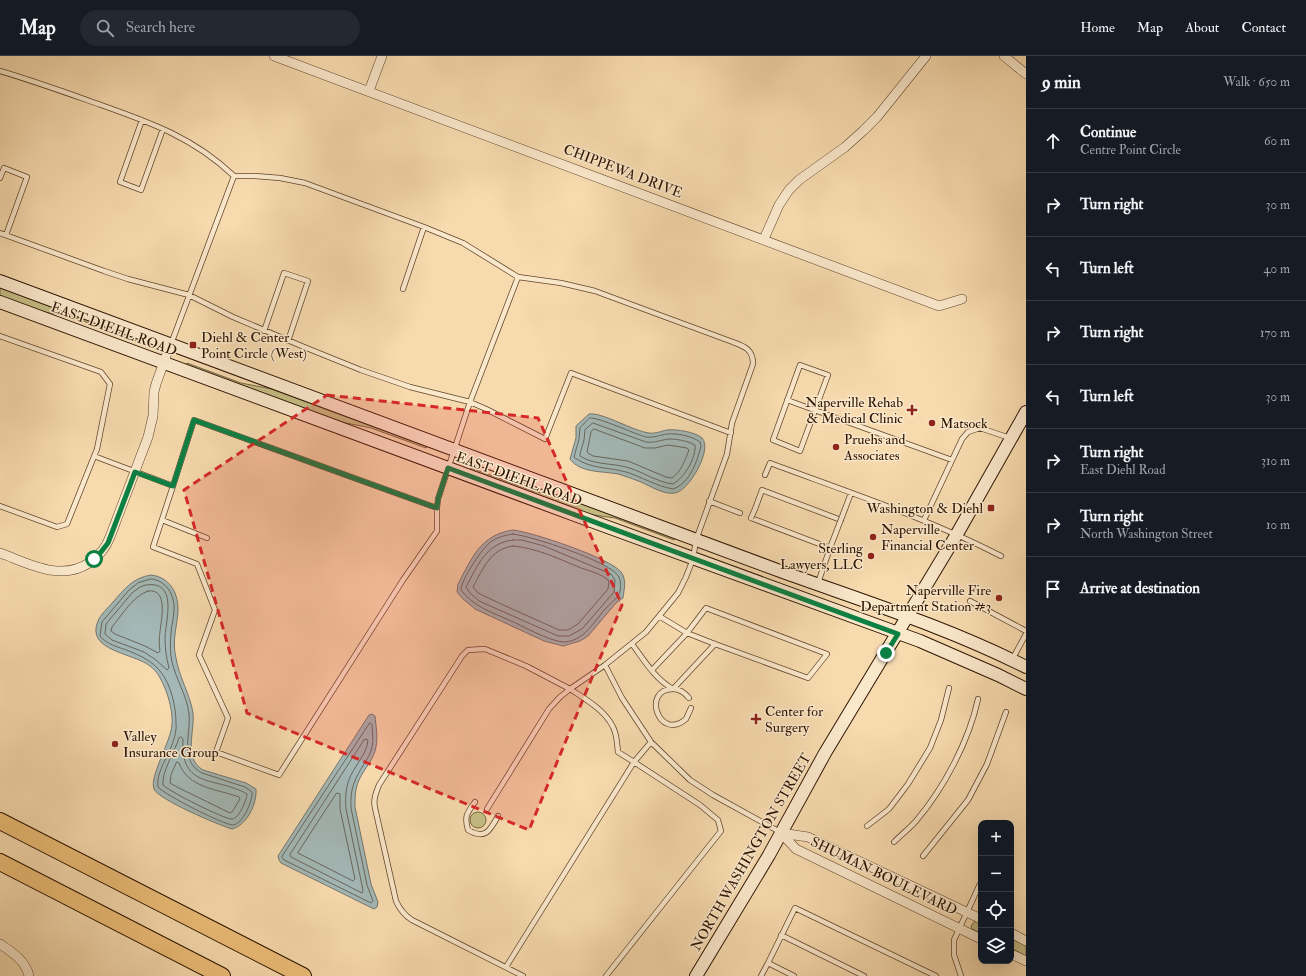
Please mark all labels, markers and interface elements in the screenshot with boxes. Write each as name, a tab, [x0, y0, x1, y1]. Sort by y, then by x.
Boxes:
search box	[80, 10, 360, 46]
text: Map	[20, 16, 56, 40]
icon: search	[94, 17, 116, 39]
text: Search here	[126, 18, 195, 37]
text: Home	[1080, 19, 1115, 36]
text: Map	[1137, 19, 1163, 36]
text: About	[1185, 19, 1219, 36]
text: Contact	[1241, 19, 1286, 36]
text: 9 min	[1042, 72, 1081, 93]
text: Walk · 650 m	[1223, 74, 1290, 90]
text: Continue	[1080, 123, 1136, 142]
icon: ahead	[1042, 130, 1064, 152]
text: 60 m	[1264, 133, 1290, 149]
street label: CHIPPEWA DRIVE	[561, 140, 685, 202]
text: Centre Point Circle	[1080, 142, 1181, 158]
icon: right	[1042, 194, 1064, 216]
text: Turn right	[1080, 195, 1143, 214]
text: 30 m	[1266, 197, 1290, 213]
icon: left	[1042, 258, 1064, 280]
text: Turn left	[1080, 259, 1134, 278]
text: 40 m	[1264, 261, 1290, 277]
street label: EAST DIEHL ROAD	[49, 298, 179, 360]
icon: right	[1042, 322, 1064, 344]
text: Turn right	[1080, 323, 1143, 342]
text: 170 m	[1260, 325, 1290, 341]
place label: Diehl & Center Point Circle (West)	[201, 329, 307, 362]
marker: Diehl & Center Point Circle (West)	[188, 340, 198, 350]
icon: left	[1042, 386, 1064, 408]
text: Turn left	[1080, 387, 1134, 406]
text: 30 m	[1266, 389, 1290, 405]
place label: Naperville Rehab & Medical Clinic	[805, 394, 903, 427]
marker: Naperville Rehab & Medical Clinic	[906, 404, 918, 416]
place label: Matsock	[940, 415, 988, 432]
marker: Matsock	[927, 418, 937, 428]
place label: Pruehs and Associates	[843, 431, 905, 464]
marker: Pruehs and Associates	[831, 442, 841, 452]
text: Turn right	[1080, 443, 1143, 462]
street label: EAST DIEHL ROAD	[454, 448, 584, 510]
icon: right	[1042, 450, 1064, 472]
text: 310 m	[1261, 453, 1290, 469]
text: East Diehl Road	[1080, 462, 1166, 478]
place label: Washington & Diehl	[865, 500, 983, 517]
marker: Washington & Diehl	[986, 503, 996, 513]
text: Turn right	[1080, 507, 1143, 526]
icon: right	[1042, 514, 1064, 536]
text: 10 m	[1266, 517, 1290, 533]
place label: Naperville Financial Center	[881, 521, 975, 554]
text: North Washington Street	[1080, 526, 1213, 542]
marker: Naperville Financial Center	[868, 532, 878, 542]
place label: Sterling Lawyers, LLC	[780, 540, 864, 574]
route start	[85, 550, 103, 568]
marker: Sterling Lawyers, LLC	[866, 551, 876, 561]
icon: arrive	[1042, 578, 1064, 600]
text: Arrive at destination	[1080, 579, 1200, 598]
place label: Naperville Fire Department Station #3	[860, 582, 991, 616]
marker: Naperville Fire Department Station #3	[994, 593, 1004, 603]
route end	[877, 644, 895, 662]
place label: Center for Surgery	[765, 703, 824, 737]
marker: Center for Surgery	[750, 713, 762, 725]
place label: Valley Insurance Group	[123, 728, 219, 762]
marker: Valley Insurance Group	[110, 739, 120, 749]
street label: NORTH WASHINGTON STREET	[687, 750, 815, 954]
map controls	[978, 820, 1014, 964]
button: +	[978, 820, 1014, 856]
street label: SHUMAN BOULEVARD	[808, 833, 960, 919]
button: −	[978, 856, 1014, 892]
button: locate	[978, 892, 1014, 928]
button: layers	[978, 928, 1014, 964]

